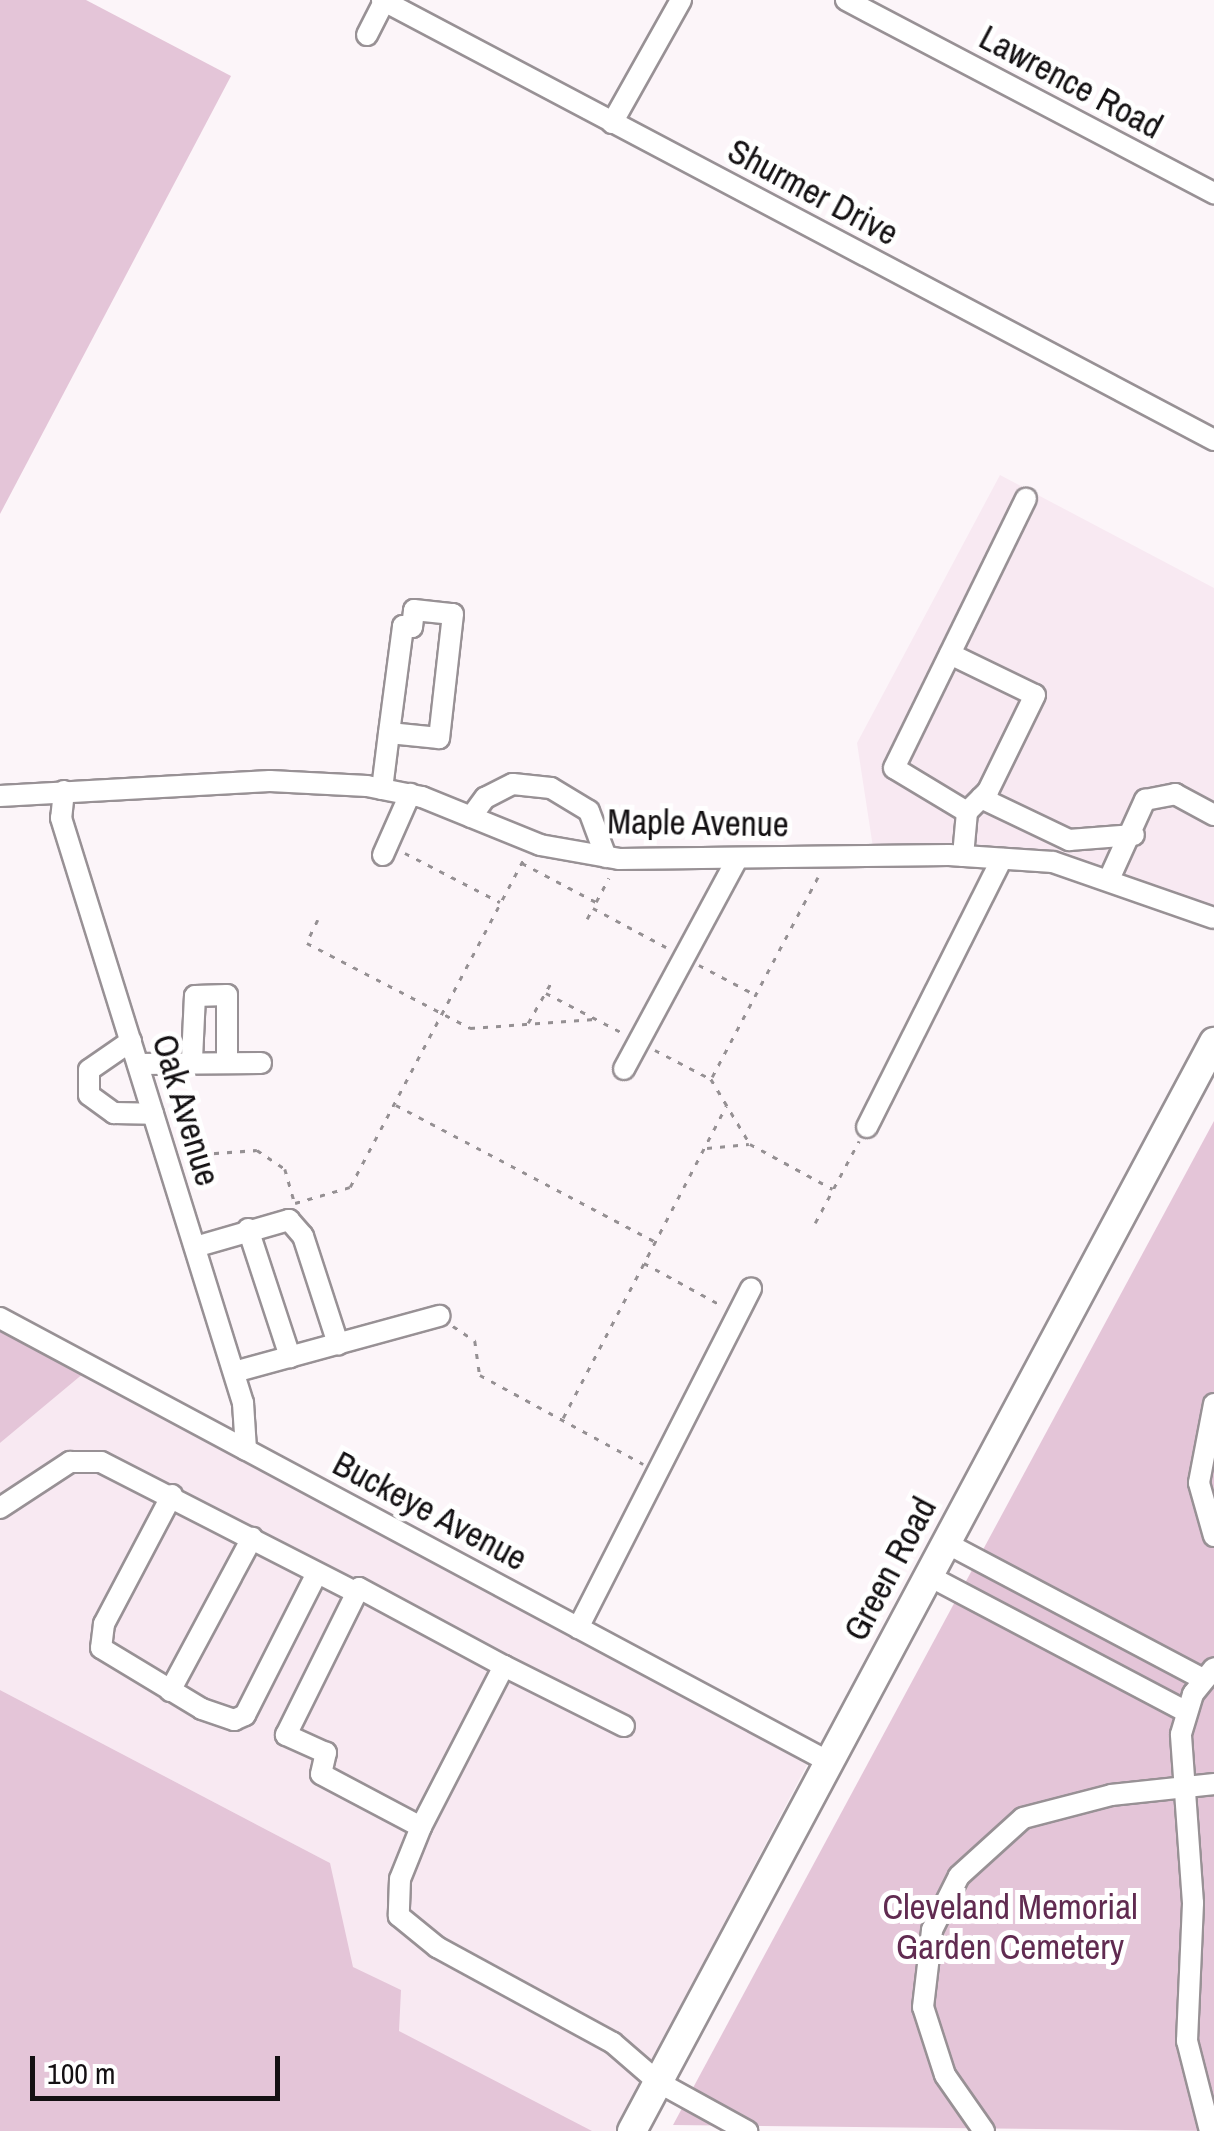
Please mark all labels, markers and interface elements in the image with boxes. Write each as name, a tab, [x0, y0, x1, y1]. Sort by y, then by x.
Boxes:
street label: Lawrence Road	[972, 16, 1170, 148]
street label: Shurmer Drive	[721, 130, 905, 254]
street label: Maple Avenue	[606, 800, 790, 846]
street label: Oak Avenue	[143, 1029, 229, 1191]
street label: Buckeye Avenue	[325, 1442, 535, 1580]
street label: Green Road	[835, 1490, 945, 1648]
park label: Cleveland Memorial Garden Cemetery	[882, 1886, 1138, 1968]
scale bar	[35, 2036, 285, 2098]
text: 100 m	[47, 2053, 115, 2093]

